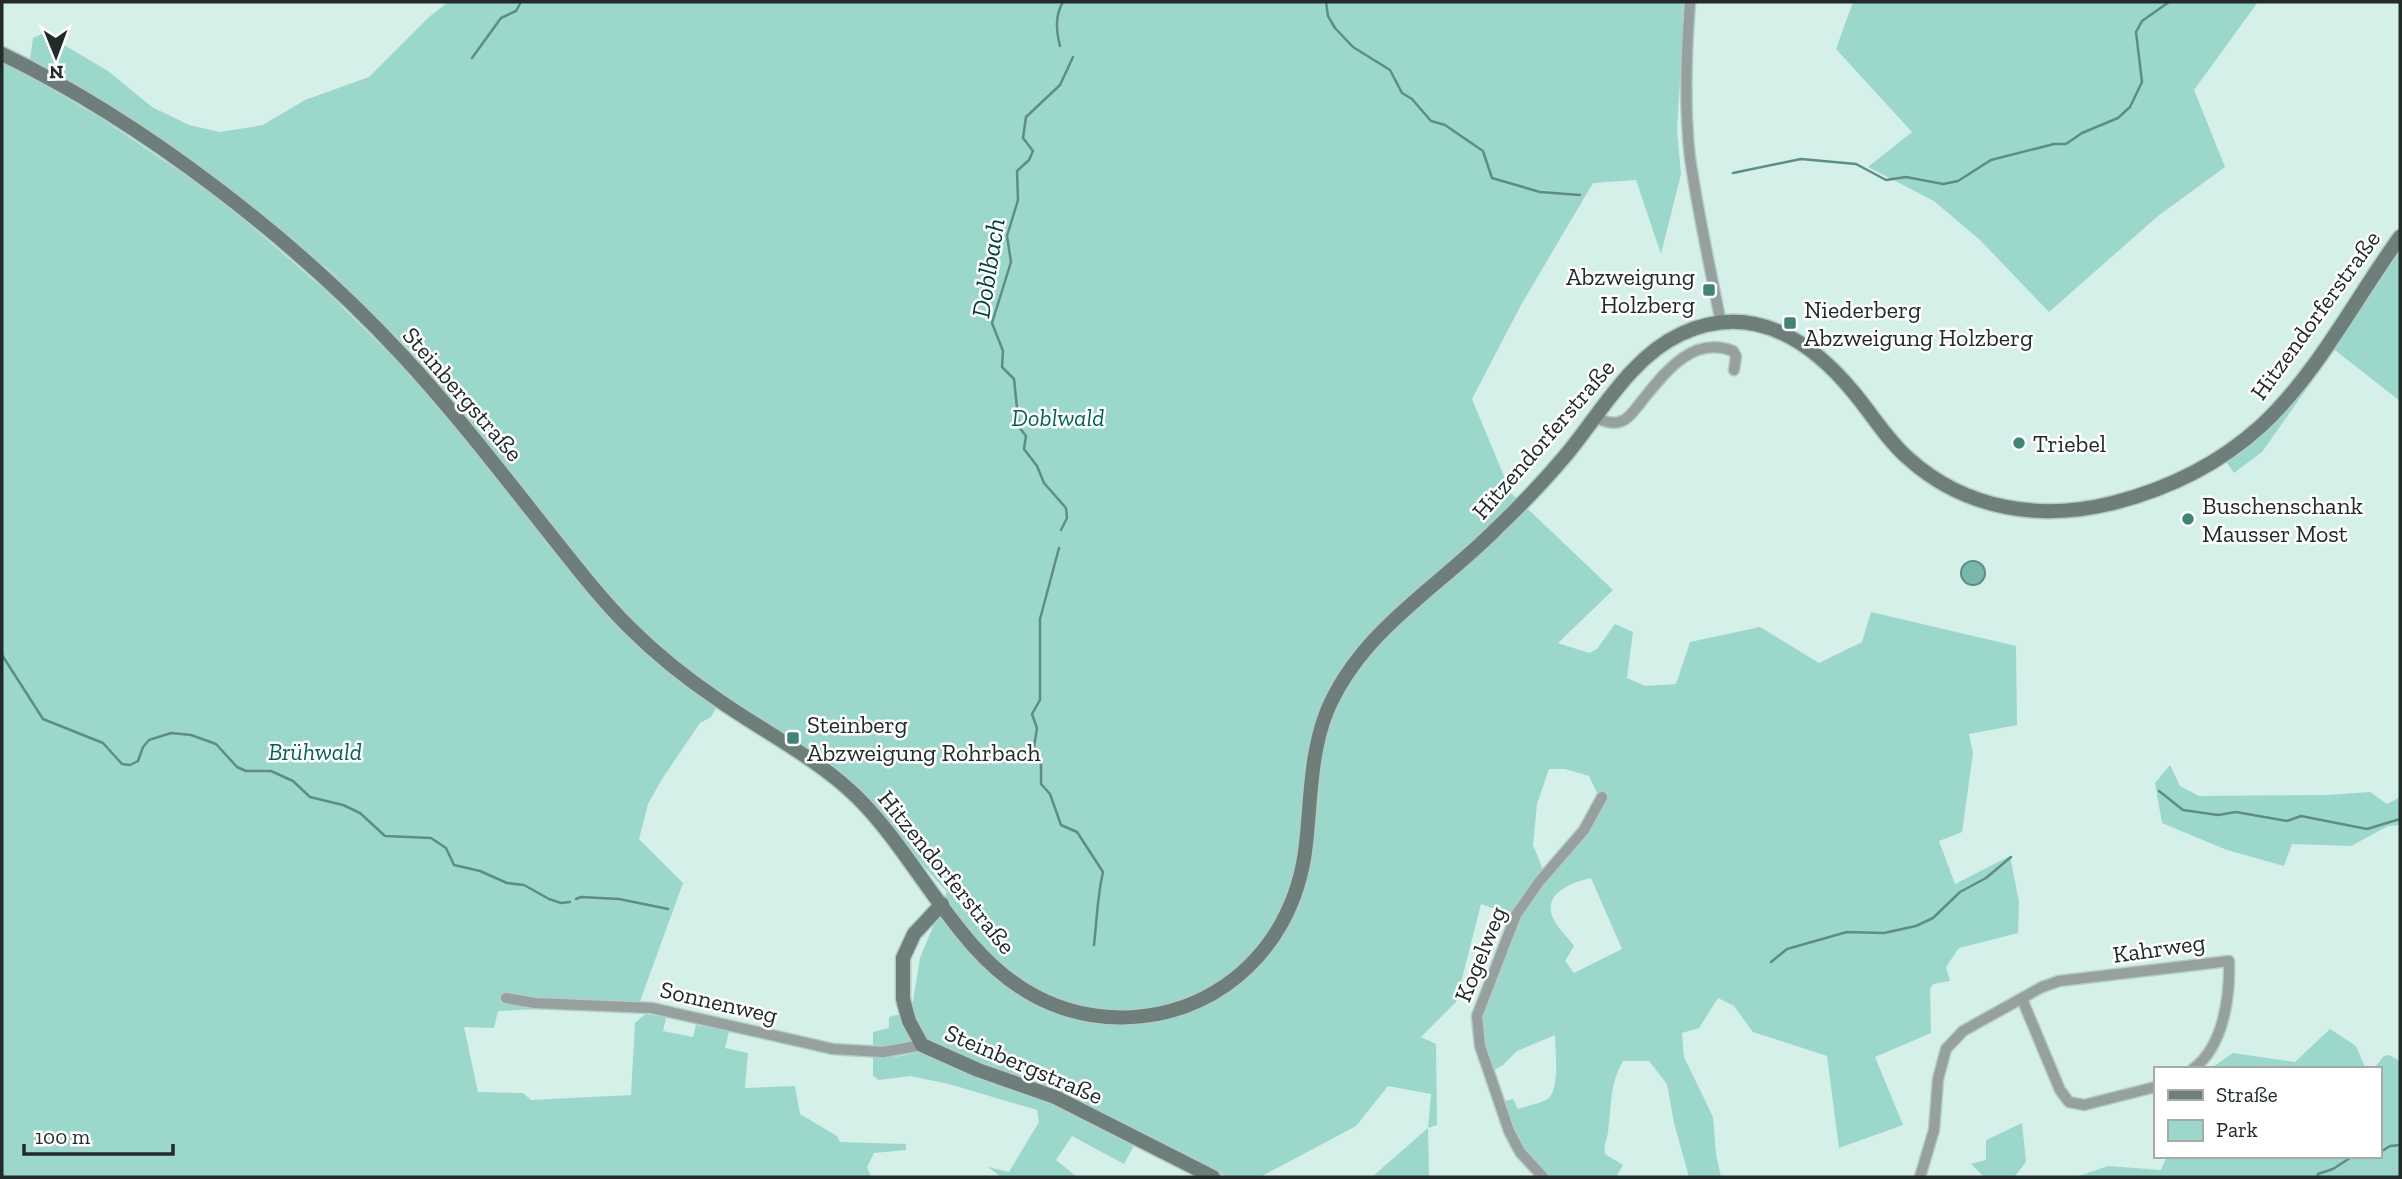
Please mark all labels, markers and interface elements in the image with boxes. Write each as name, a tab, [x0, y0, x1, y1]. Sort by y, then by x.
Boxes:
north arrow	[21, 21, 91, 91]
text: N	[49, 61, 64, 84]
water label: Doblbach	[964, 216, 1012, 320]
street label: Hitzendorferstraße	[2244, 225, 2386, 405]
place label: Abzweigung Holzberg	[1566, 262, 1695, 319]
marker: Abzweigung Holzberg	[1701, 282, 1717, 298]
place label: Niederberg Abzweigung Holzberg	[1804, 295, 2033, 352]
marker: Niederberg Abzweigung Holzberg	[1782, 315, 1798, 331]
street label: Steinbergstraße	[397, 321, 529, 467]
street label: Hitzendorferstraße	[1466, 353, 1620, 525]
park label: Doblwald	[1012, 403, 1104, 432]
place label: Triebel	[2033, 429, 2106, 458]
marker: Triebel	[2011, 435, 2027, 451]
place label: Buschenschank Mausser Most	[2202, 491, 2363, 548]
marker: Buschenschank Mausser Most	[2180, 511, 2196, 527]
place label: Steinberg Abzweigung Rohrbach	[807, 710, 1041, 767]
marker: Steinberg Abzweigung Rohrbach	[785, 730, 801, 746]
park label: Brühwald	[268, 737, 362, 766]
street label: Hitzendorferstraße	[872, 784, 1022, 960]
street label: Kogelweg	[1448, 902, 1512, 1006]
street label: Kahrweg	[2111, 927, 2207, 969]
street label: Sonnenweg	[657, 974, 781, 1030]
street label: Steinbergstraße	[941, 1018, 1107, 1110]
legend	[2154, 1067, 2381, 1158]
text: Straße	[2216, 1082, 2278, 1107]
scale bar	[24, 1112, 173, 1156]
text: Park	[2216, 1117, 2258, 1142]
text: 100 m	[35, 1124, 90, 1149]

